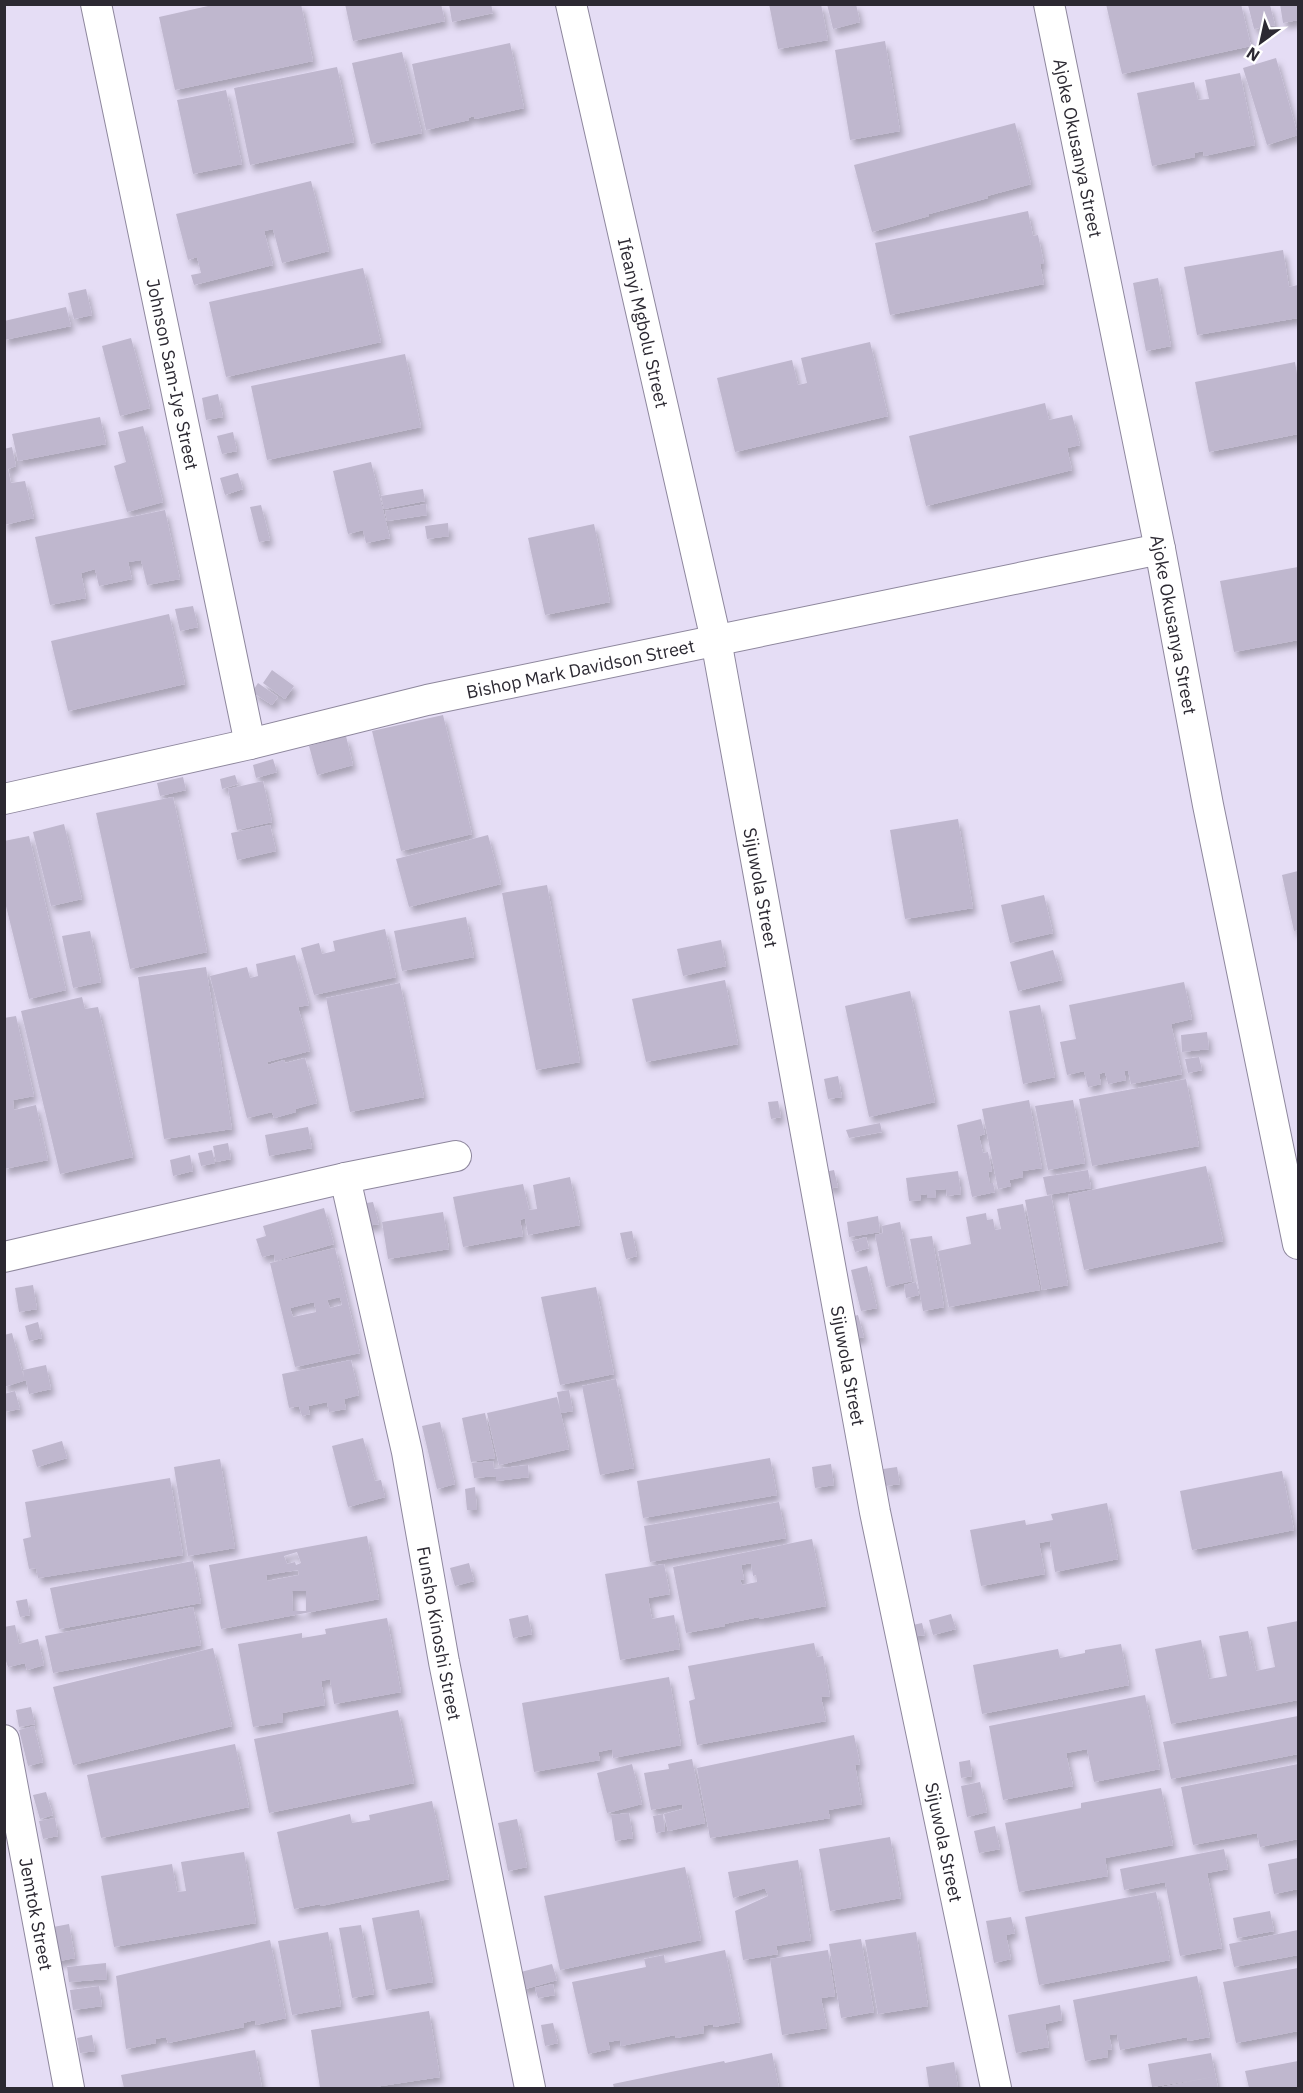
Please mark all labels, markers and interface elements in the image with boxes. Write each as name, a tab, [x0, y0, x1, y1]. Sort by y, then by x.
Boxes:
north arrow	[1231, 12, 1291, 72]
text: N	[1243, 43, 1263, 66]
street label: Ajoke Okusanya Street	[1049, 56, 1108, 240]
street label: Ifeanyi Mgbolu Street	[613, 236, 674, 410]
street label: Johnson Sam-Iye Street	[142, 276, 204, 472]
street label: Ajoke Okusanya Street	[1146, 533, 1202, 716]
street label: Bishop Mark Davidson Street	[464, 634, 697, 703]
street label: Sijuwola Street	[739, 826, 783, 950]
street label: Sijuwola Street	[826, 1304, 871, 1428]
street label: Funsho Kinoshi Street	[412, 1544, 467, 1722]
street label: Sijuwola Street	[921, 1780, 968, 1904]
street label: Jemtok Street	[15, 1856, 58, 1972]

